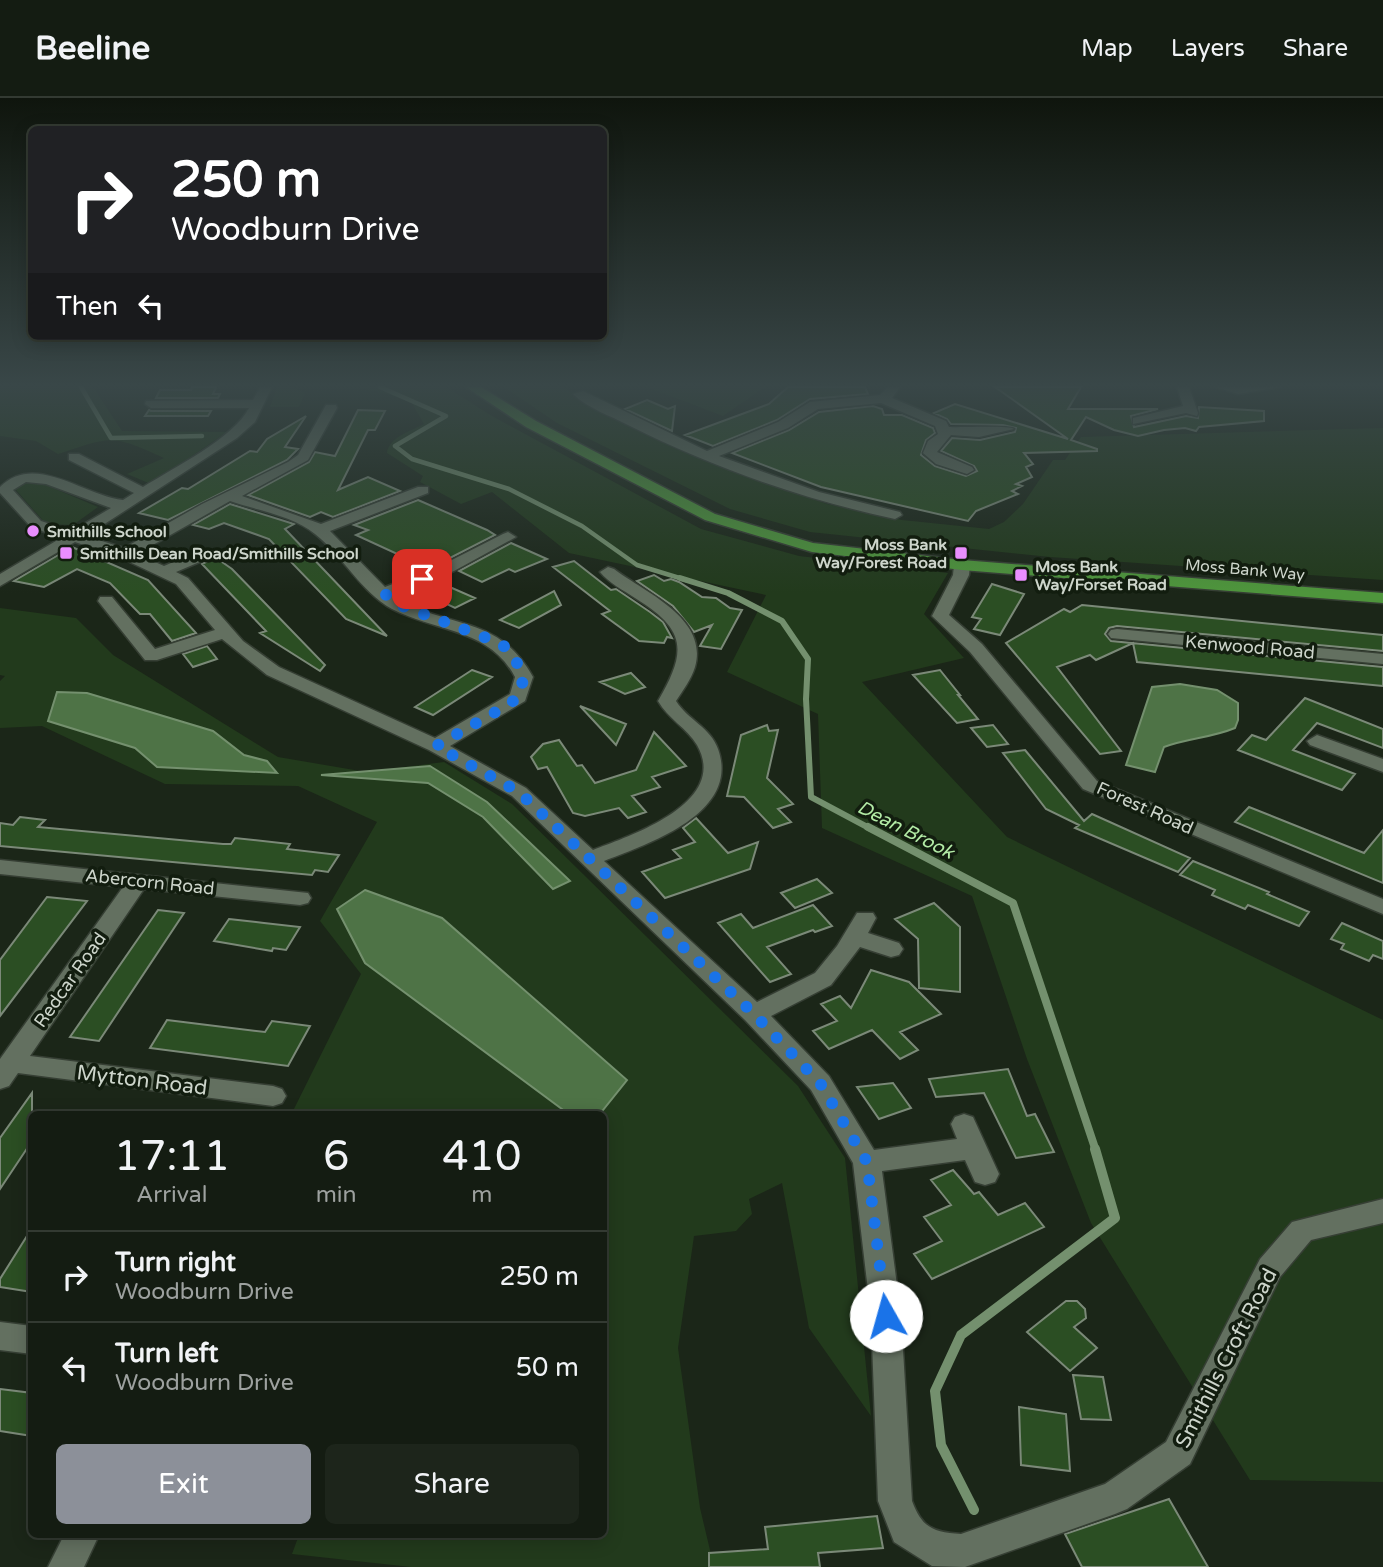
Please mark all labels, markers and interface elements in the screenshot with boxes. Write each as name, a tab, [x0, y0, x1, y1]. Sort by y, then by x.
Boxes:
text: Beeline	[35, 29, 150, 68]
text: Map	[1081, 34, 1133, 63]
text: Layers	[1171, 34, 1245, 63]
text: Share	[1283, 34, 1348, 63]
text: 250 m	[171, 151, 321, 210]
icon: right	[56, 154, 147, 245]
text: Woodburn Drive	[171, 211, 420, 249]
icon: left	[132, 287, 170, 325]
text: Then	[56, 291, 118, 322]
place label: Smithills School	[47, 522, 167, 542]
marker: Smithills School	[25, 523, 41, 539]
place label: Moss Bank Way/Forest Road	[815, 535, 947, 573]
place label: Smithills Dean Road/Smithills School	[80, 544, 359, 564]
marker: Smithills Dean Road/Smithills School	[58, 545, 74, 561]
marker: Moss Bank Way/Forest Road	[953, 545, 969, 561]
pin	[392, 549, 452, 609]
street label: Moss Bank Way	[1184, 555, 1306, 585]
place label: Moss Bank Way/Forset Road	[1035, 557, 1167, 595]
icon: arrive	[403, 560, 441, 598]
marker: Moss Bank Way/Forset Road	[1013, 567, 1029, 583]
street label: Kenwood Road	[1184, 630, 1316, 664]
street label: Forest Road	[1093, 777, 1197, 839]
water label: Dean Brook	[854, 796, 959, 864]
street label: Abercorn Road	[84, 864, 216, 900]
street label: Redcar Road	[29, 928, 111, 1032]
street label: Mytton Road	[75, 1060, 209, 1101]
text: 17:11	[114, 1131, 230, 1182]
text: 6	[323, 1131, 349, 1182]
text: 410	[442, 1131, 521, 1182]
text: Arrival	[136, 1181, 207, 1209]
text: min	[316, 1181, 357, 1209]
text: m	[471, 1181, 492, 1209]
text: Turn right	[115, 1247, 236, 1278]
icon: right	[56, 1258, 94, 1296]
text: 250 m	[499, 1261, 579, 1292]
street label: Smithills Croft Road	[1170, 1264, 1283, 1452]
text: Woodburn Drive	[115, 1278, 294, 1306]
position arrow	[849, 1279, 923, 1353]
text: Turn left	[115, 1338, 218, 1369]
icon: left	[56, 1349, 94, 1387]
text: 50 m	[516, 1352, 579, 1383]
text: Woodburn Drive	[115, 1369, 294, 1397]
button: Exit	[56, 1444, 311, 1524]
button: Share	[325, 1444, 579, 1524]

